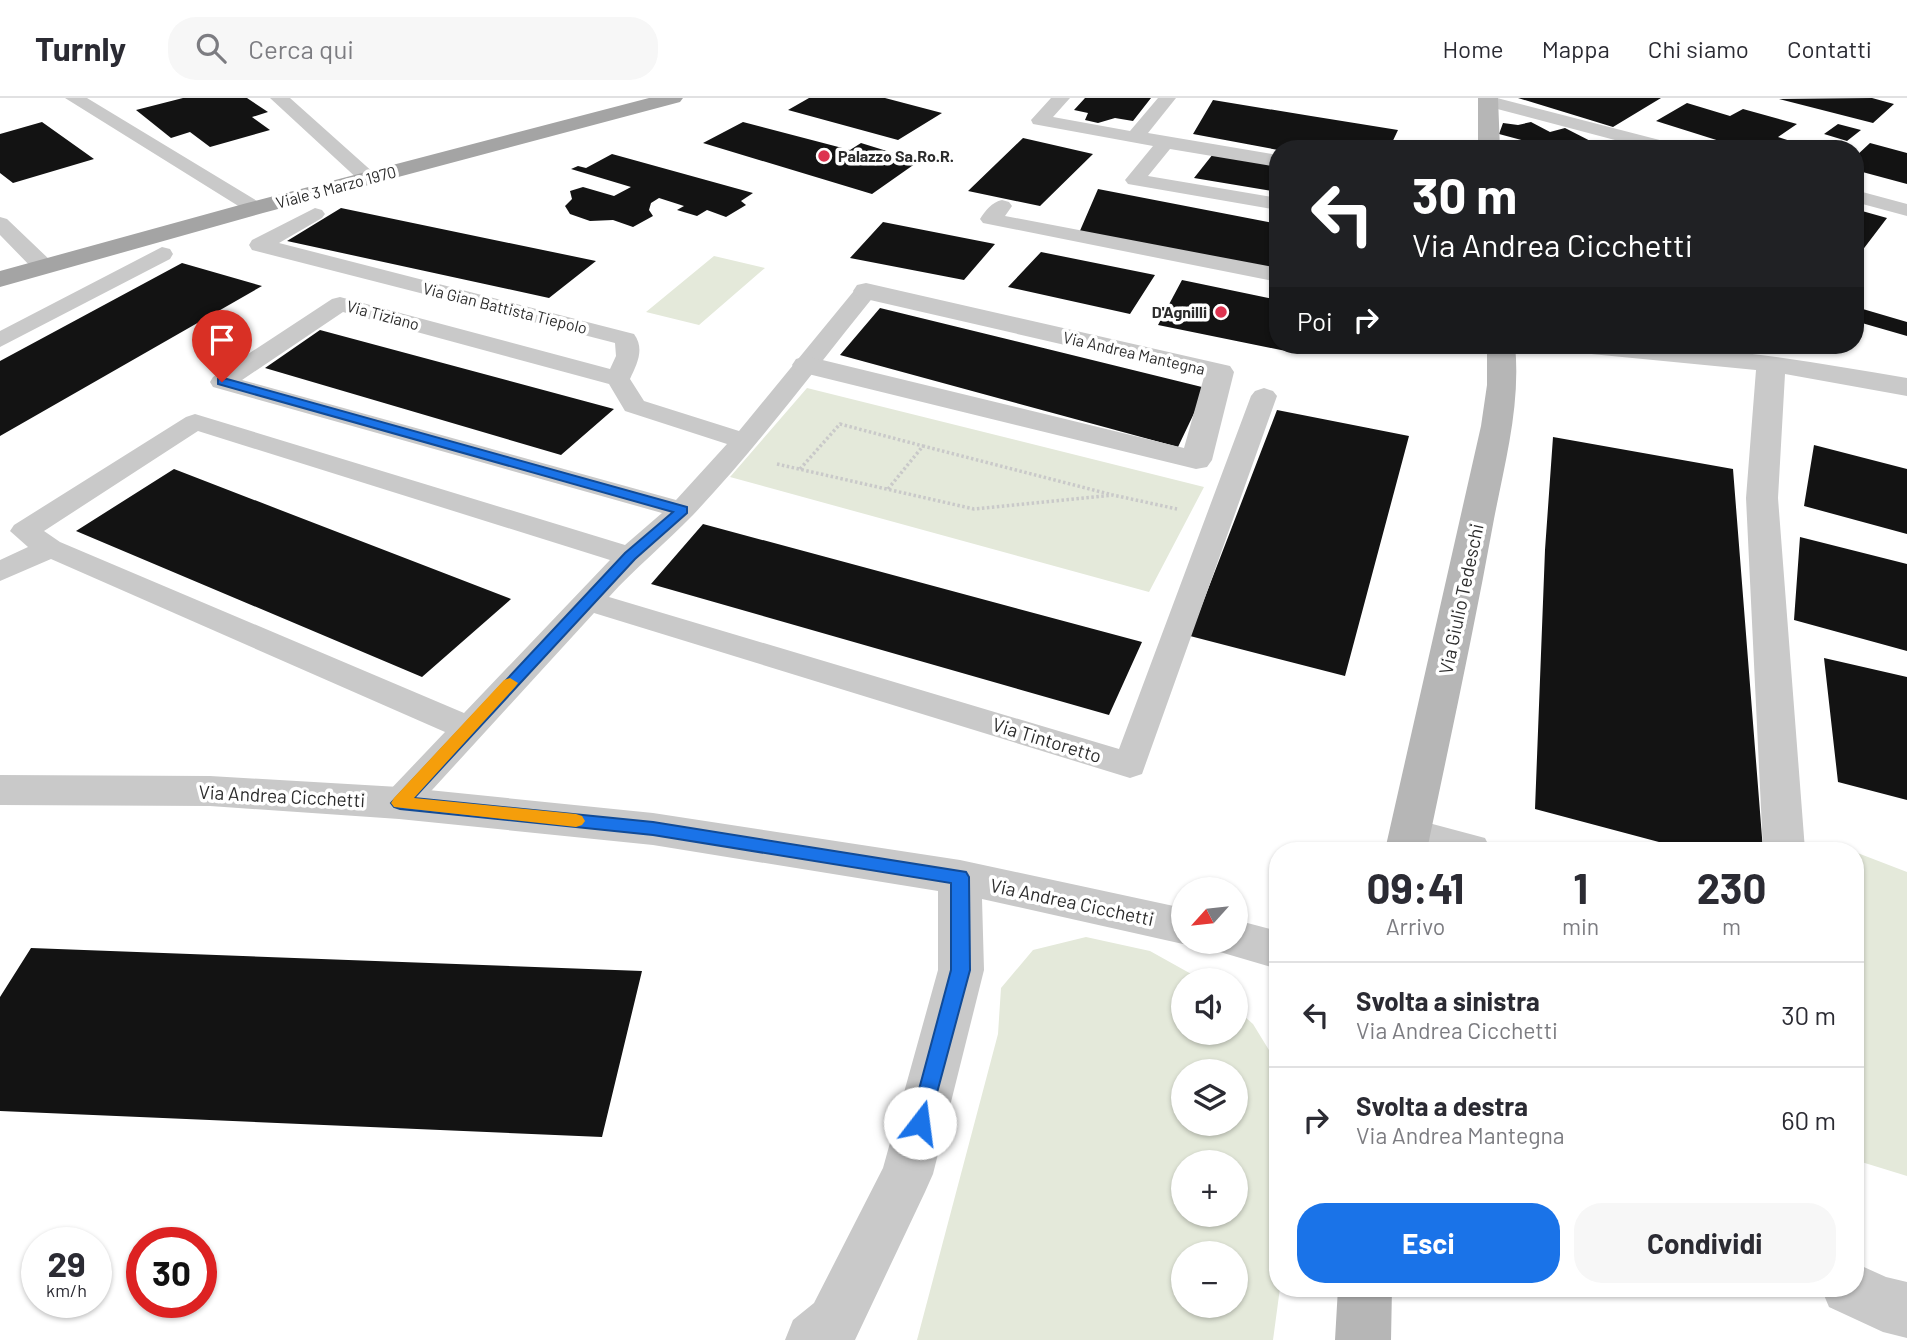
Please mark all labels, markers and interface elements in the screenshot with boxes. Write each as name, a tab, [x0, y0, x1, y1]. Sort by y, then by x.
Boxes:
search box	[168, 17, 658, 80]
text: Turnly	[35, 28, 126, 68]
icon: search	[192, 29, 230, 67]
text: Cerca qui	[248, 33, 354, 64]
text: Home	[1442, 34, 1504, 63]
text: Mappa	[1542, 34, 1610, 63]
text: Chi siamo	[1648, 34, 1749, 63]
text: Contatti	[1787, 34, 1872, 63]
place label: Palazzo Sa.Ro.R.	[838, 146, 954, 165]
marker: Palazzo Sa.Ro.R.	[816, 148, 832, 164]
street label: Viale 3 Marzo 1970	[274, 161, 398, 212]
text: 30 m	[1412, 165, 1517, 224]
icon: left	[1297, 168, 1388, 259]
text: Via Andrea Cicchetti	[1412, 225, 1693, 263]
street label: Via Gian Battista Tiepolo	[421, 278, 589, 337]
street label: Via Tiziano	[345, 296, 422, 333]
icon: right	[1347, 301, 1385, 339]
place label: D'Agnilli	[1152, 302, 1207, 321]
marker: D'Agnilli	[1213, 304, 1229, 320]
text: Poi	[1297, 305, 1333, 336]
pin	[192, 310, 252, 382]
icon: arrive	[203, 321, 241, 359]
street label: Via Andrea Mantegna	[1061, 327, 1207, 378]
street label: Via Giulio Tedeschi	[1433, 521, 1488, 676]
street label: Via Tintoretto	[990, 712, 1104, 767]
street label: Via Andrea Cicchetti	[198, 780, 366, 811]
text: 09:41	[1367, 862, 1464, 912]
text: 1	[1573, 862, 1588, 912]
text: 230	[1697, 862, 1766, 912]
street label: Via Andrea Cicchetti	[988, 873, 1156, 930]
north arrow	[1171, 877, 1248, 954]
map controls	[1171, 877, 1248, 1318]
text: Arrivo	[1386, 912, 1445, 940]
text: min	[1562, 912, 1599, 940]
text: m	[1722, 912, 1741, 940]
button: sound	[1171, 968, 1248, 1045]
text: Svolta a sinistra	[1356, 985, 1540, 1016]
icon: left	[1297, 996, 1335, 1034]
text: 30 m	[1781, 999, 1836, 1030]
text: Via Andrea Cicchetti	[1356, 1016, 1558, 1044]
button: layers	[1171, 1059, 1248, 1136]
position arrow	[883, 1086, 957, 1160]
text: Svolta a destra	[1356, 1090, 1528, 1121]
icon: right	[1297, 1101, 1335, 1139]
text: 60 m	[1781, 1104, 1836, 1135]
text: Via Andrea Mantegna	[1356, 1121, 1565, 1149]
button: +	[1171, 1150, 1248, 1227]
button: Esci	[1297, 1203, 1560, 1283]
button: Condividi	[1574, 1203, 1836, 1283]
speed limit sign: 30	[126, 1227, 217, 1318]
button: −	[1171, 1241, 1248, 1318]
text: 29	[47, 1242, 86, 1284]
text: km/h	[46, 1279, 87, 1301]

